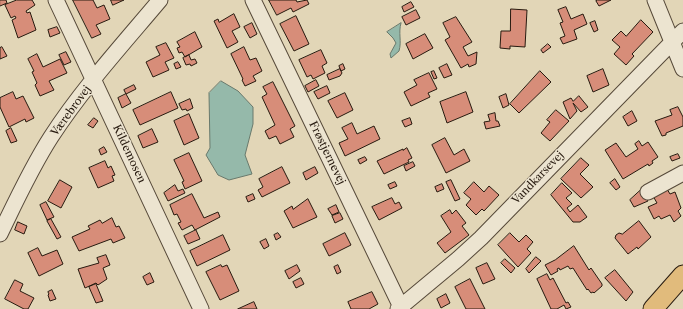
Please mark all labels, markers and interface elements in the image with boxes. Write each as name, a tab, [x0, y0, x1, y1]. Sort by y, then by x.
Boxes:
street label: Værebrovej	[48, 83, 94, 139]
street label: Frøstjernevej	[306, 119, 348, 187]
street label: Kildemosen	[110, 123, 148, 185]
street label: Vandkarsevej	[509, 149, 567, 207]

